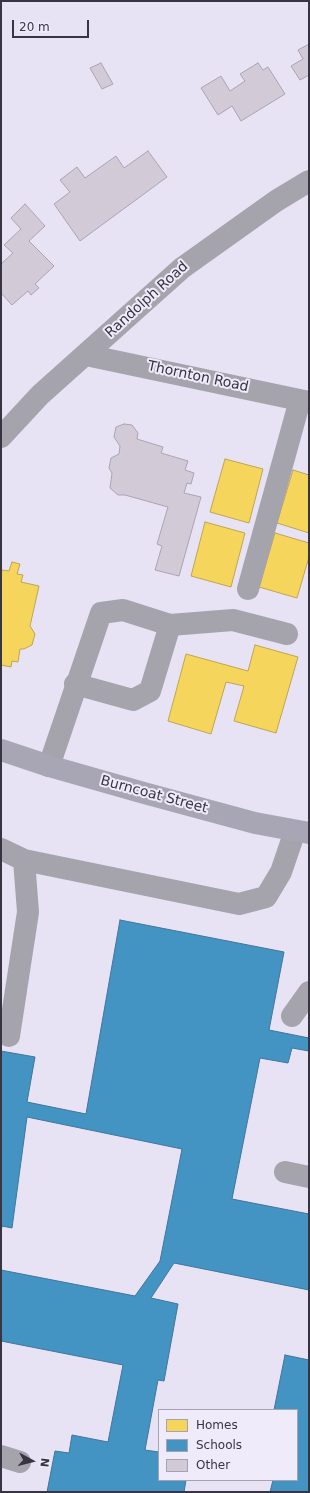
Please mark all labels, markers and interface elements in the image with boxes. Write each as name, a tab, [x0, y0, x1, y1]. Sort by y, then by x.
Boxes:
scale bar	[14, 12, 91, 38]
text: 20 m	[19, 20, 50, 34]
street label: Randolph Road	[102, 258, 192, 342]
street label: Thornton Road	[146, 358, 250, 396]
street label: Burncoat Street	[99, 773, 209, 817]
legend	[158, 1409, 298, 1481]
text: Homes	[196, 1418, 238, 1432]
text: Schools	[196, 1438, 242, 1452]
north arrow	[12, 1441, 52, 1481]
text: N	[37, 1457, 51, 1468]
text: Other	[196, 1458, 230, 1472]

